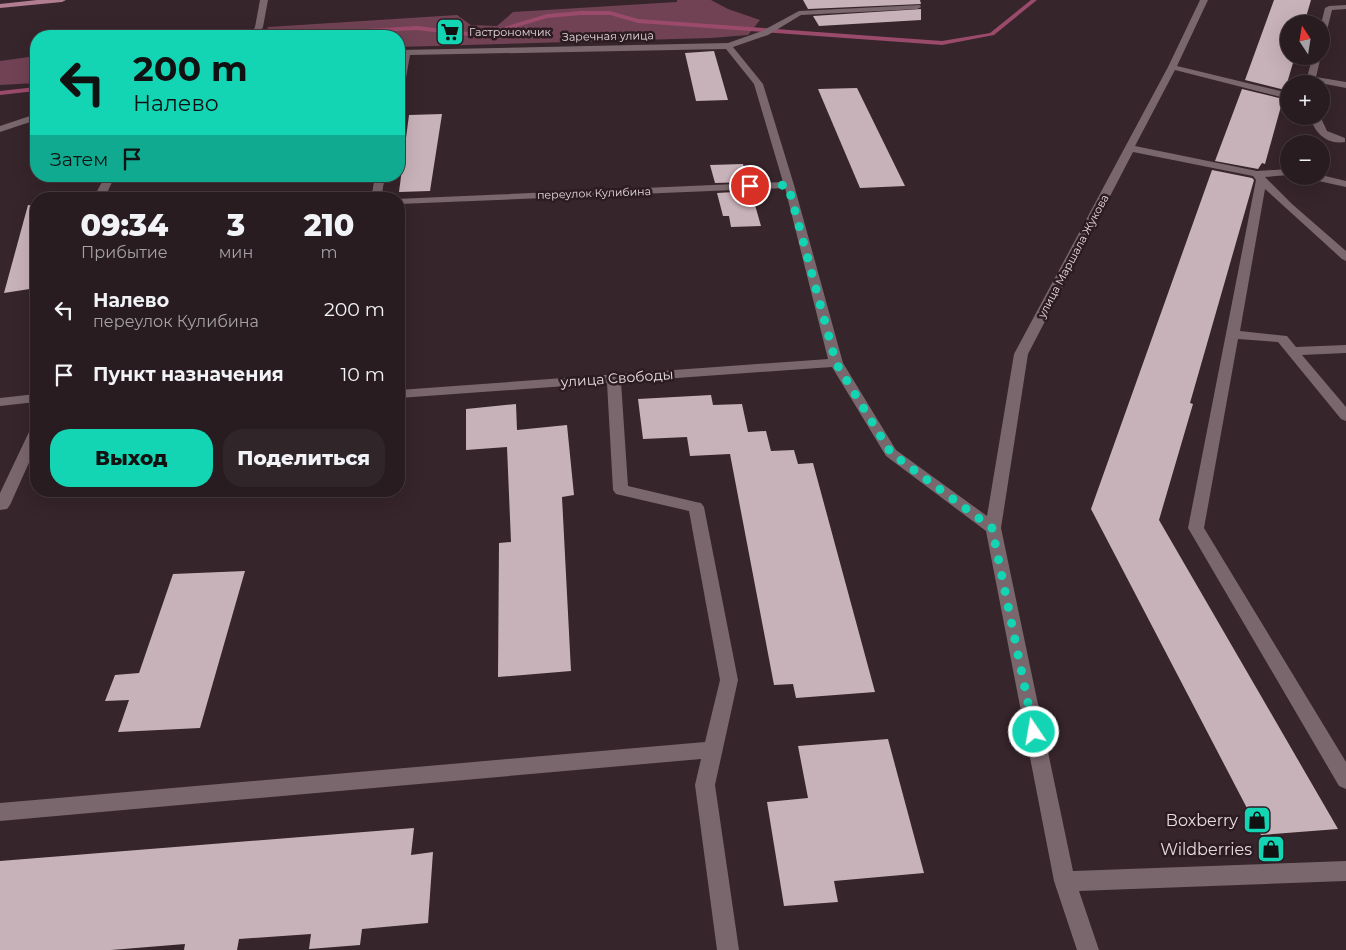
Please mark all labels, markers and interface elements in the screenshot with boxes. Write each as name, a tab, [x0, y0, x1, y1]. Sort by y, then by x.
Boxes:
north arrow	[1280, 15, 1330, 65]
map controls	[1280, 15, 1330, 185]
supermarket icon: Гастрономчик	[435, 17, 465, 47]
place label: Гастрономчик	[469, 25, 551, 39]
street label: Заречная улица	[562, 28, 654, 44]
text: 200 m	[133, 47, 248, 90]
icon: left	[50, 50, 115, 115]
button: +	[1280, 75, 1330, 125]
text: Налево	[133, 90, 219, 117]
button: −	[1280, 135, 1330, 185]
icon: arrive	[118, 145, 146, 173]
text: Затем	[50, 148, 108, 171]
pin	[729, 165, 771, 207]
icon: arrive	[736, 172, 764, 200]
street label: переулок Кулибина	[537, 184, 651, 202]
street label: улица Маршала Жукова	[1034, 192, 1112, 321]
text: 09:34	[81, 207, 168, 244]
text: 3	[227, 207, 245, 244]
text: 210	[304, 207, 354, 244]
text: Прибытие	[81, 243, 168, 262]
text: мин	[219, 243, 253, 262]
text: m	[321, 243, 338, 262]
text: Налево	[93, 289, 169, 312]
icon: left	[50, 296, 78, 324]
text: 200 m	[324, 298, 385, 321]
text: переулок Кулибина	[93, 312, 259, 331]
icon: arrive	[50, 361, 78, 389]
text: Пункт назначения	[93, 363, 284, 386]
text: 10 m	[340, 363, 385, 386]
street label: улица Свободы	[559, 365, 674, 391]
button: Выход	[50, 429, 213, 487]
button: Поделиться	[223, 429, 385, 487]
position arrow	[1007, 705, 1059, 757]
shop icon: Boxberry	[1242, 805, 1272, 835]
place label: Boxberry	[1166, 811, 1238, 830]
shop icon: Wildberries	[1256, 834, 1286, 864]
place label: Wildberries	[1160, 840, 1252, 859]

